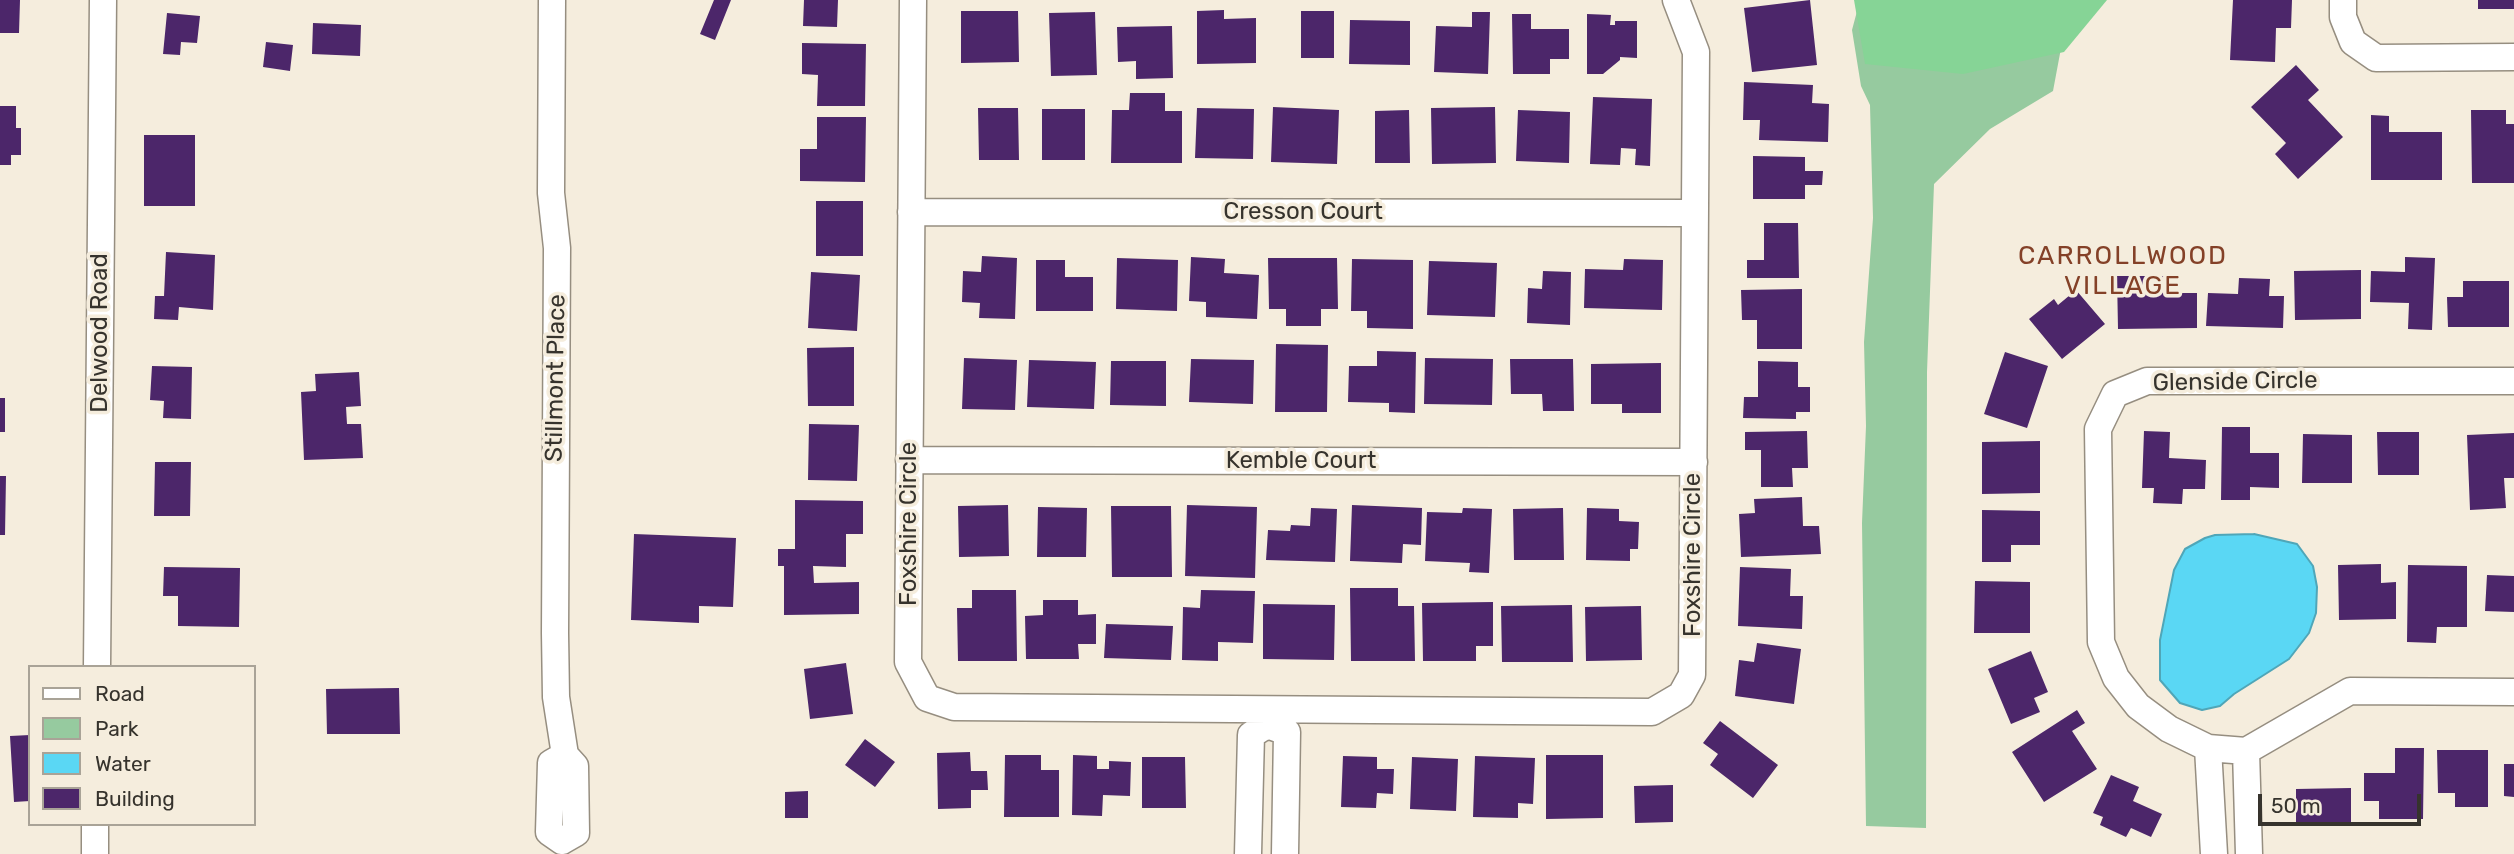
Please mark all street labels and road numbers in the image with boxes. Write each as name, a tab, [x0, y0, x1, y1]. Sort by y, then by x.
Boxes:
street label: Cresson Court	[1223, 198, 1383, 226]
street label: Delwood Road	[86, 253, 114, 413]
street label: Stillmont Place	[540, 294, 572, 462]
street label: Glenside Circle	[2152, 366, 2318, 398]
street label: Foxshire Circle	[895, 442, 923, 606]
street label: Kemble Court	[1226, 447, 1376, 475]
street label: Foxshire Circle	[1679, 473, 1707, 637]

